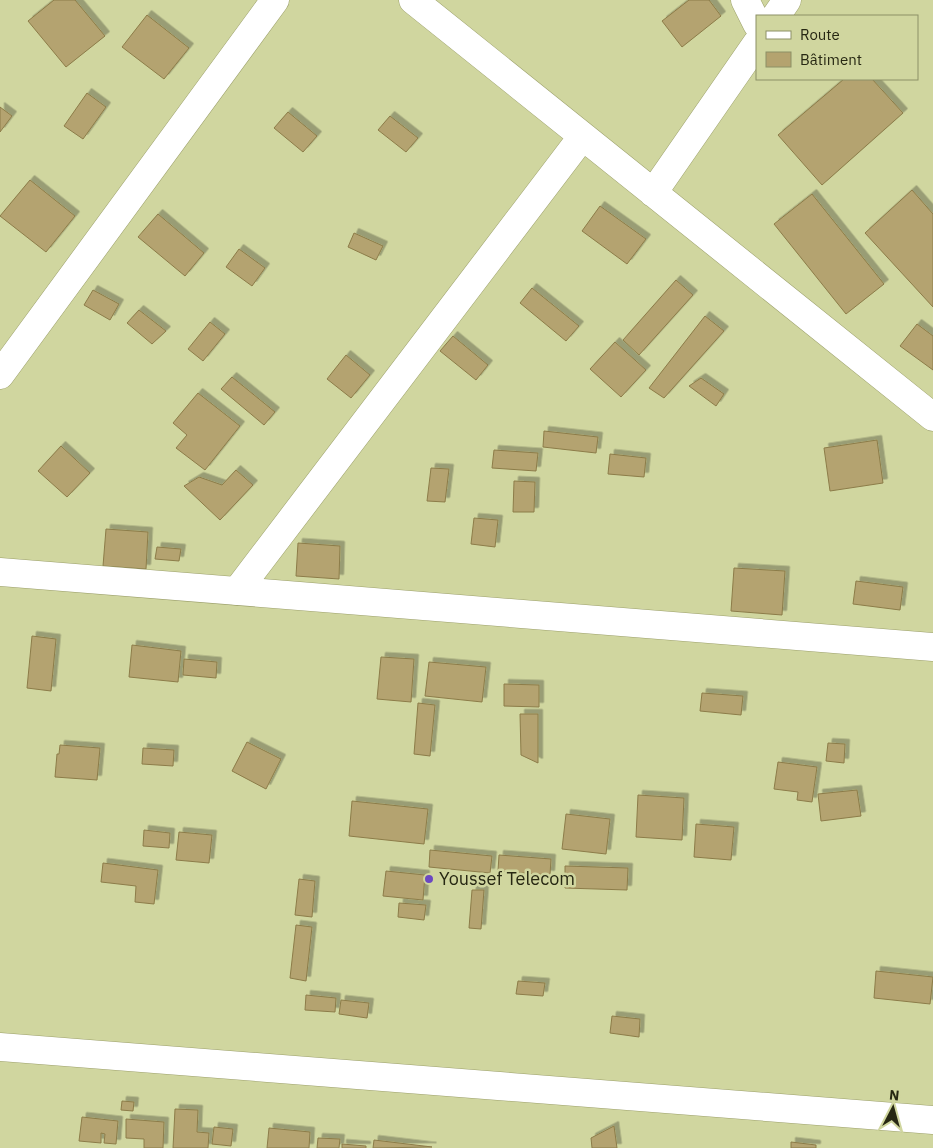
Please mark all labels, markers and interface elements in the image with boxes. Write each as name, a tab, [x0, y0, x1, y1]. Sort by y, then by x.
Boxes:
legend	[756, 15, 918, 80]
text: Route	[800, 25, 840, 44]
text: Bâtiment	[800, 50, 862, 69]
place label: Youssef Telecom	[439, 867, 575, 890]
marker: Youssef Telecom	[423, 873, 435, 885]
north arrow	[868, 1083, 918, 1133]
text: N	[888, 1086, 900, 1105]

